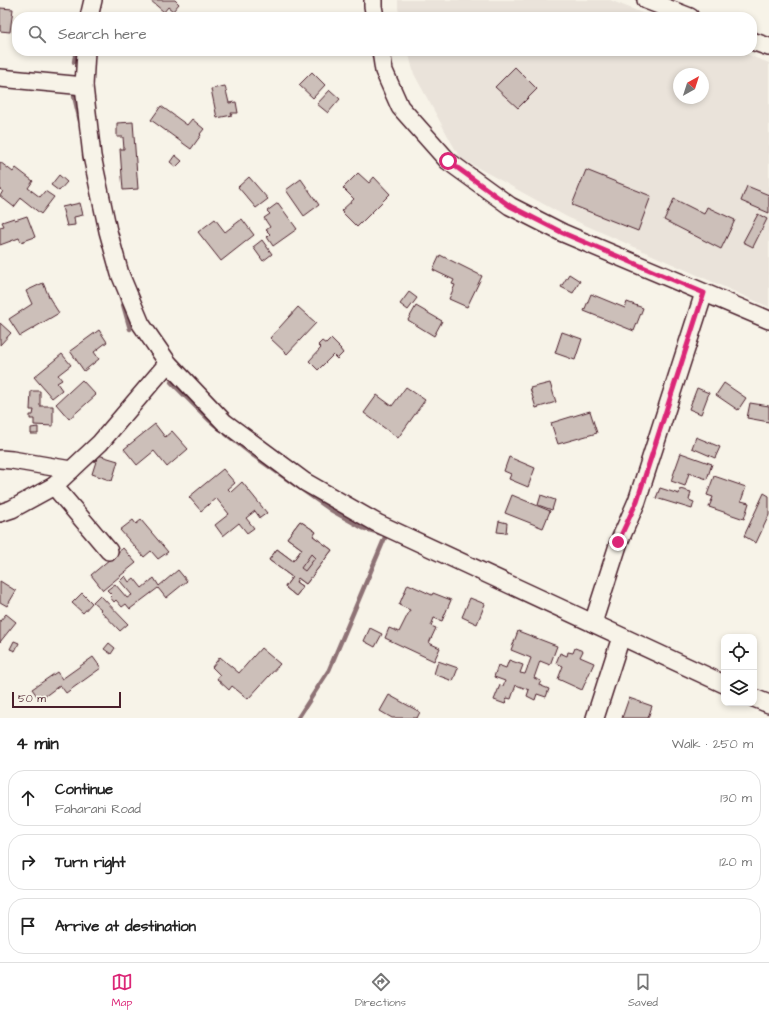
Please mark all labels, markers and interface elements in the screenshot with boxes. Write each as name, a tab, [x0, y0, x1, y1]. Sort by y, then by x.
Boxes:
search box	[12, 12, 757, 56]
icon: search	[26, 23, 48, 45]
text: Search here	[58, 24, 147, 45]
north arrow	[673, 68, 709, 104]
route start	[439, 152, 457, 170]
route end	[609, 533, 627, 551]
map controls	[721, 634, 757, 706]
button: locate	[721, 634, 757, 670]
button: layers	[721, 670, 757, 706]
scale bar	[12, 690, 121, 709]
text: 50 m	[18, 691, 46, 706]
text: 4 min	[16, 732, 59, 756]
text: Walk · 250 m	[672, 735, 753, 753]
text: Continue	[55, 779, 113, 800]
icon: ahead	[17, 787, 39, 809]
text: 130 m	[720, 789, 752, 807]
text: Faharani Road	[55, 800, 141, 818]
icon: right	[17, 851, 39, 873]
text: Turn right	[55, 852, 126, 873]
text: 120 m	[719, 853, 752, 871]
icon: arrive	[17, 915, 39, 937]
text: Arrive at destination	[55, 916, 196, 937]
tab: Map	[111, 971, 133, 1010]
tab: Directions	[355, 971, 406, 1010]
tab: Saved	[628, 971, 658, 1010]

